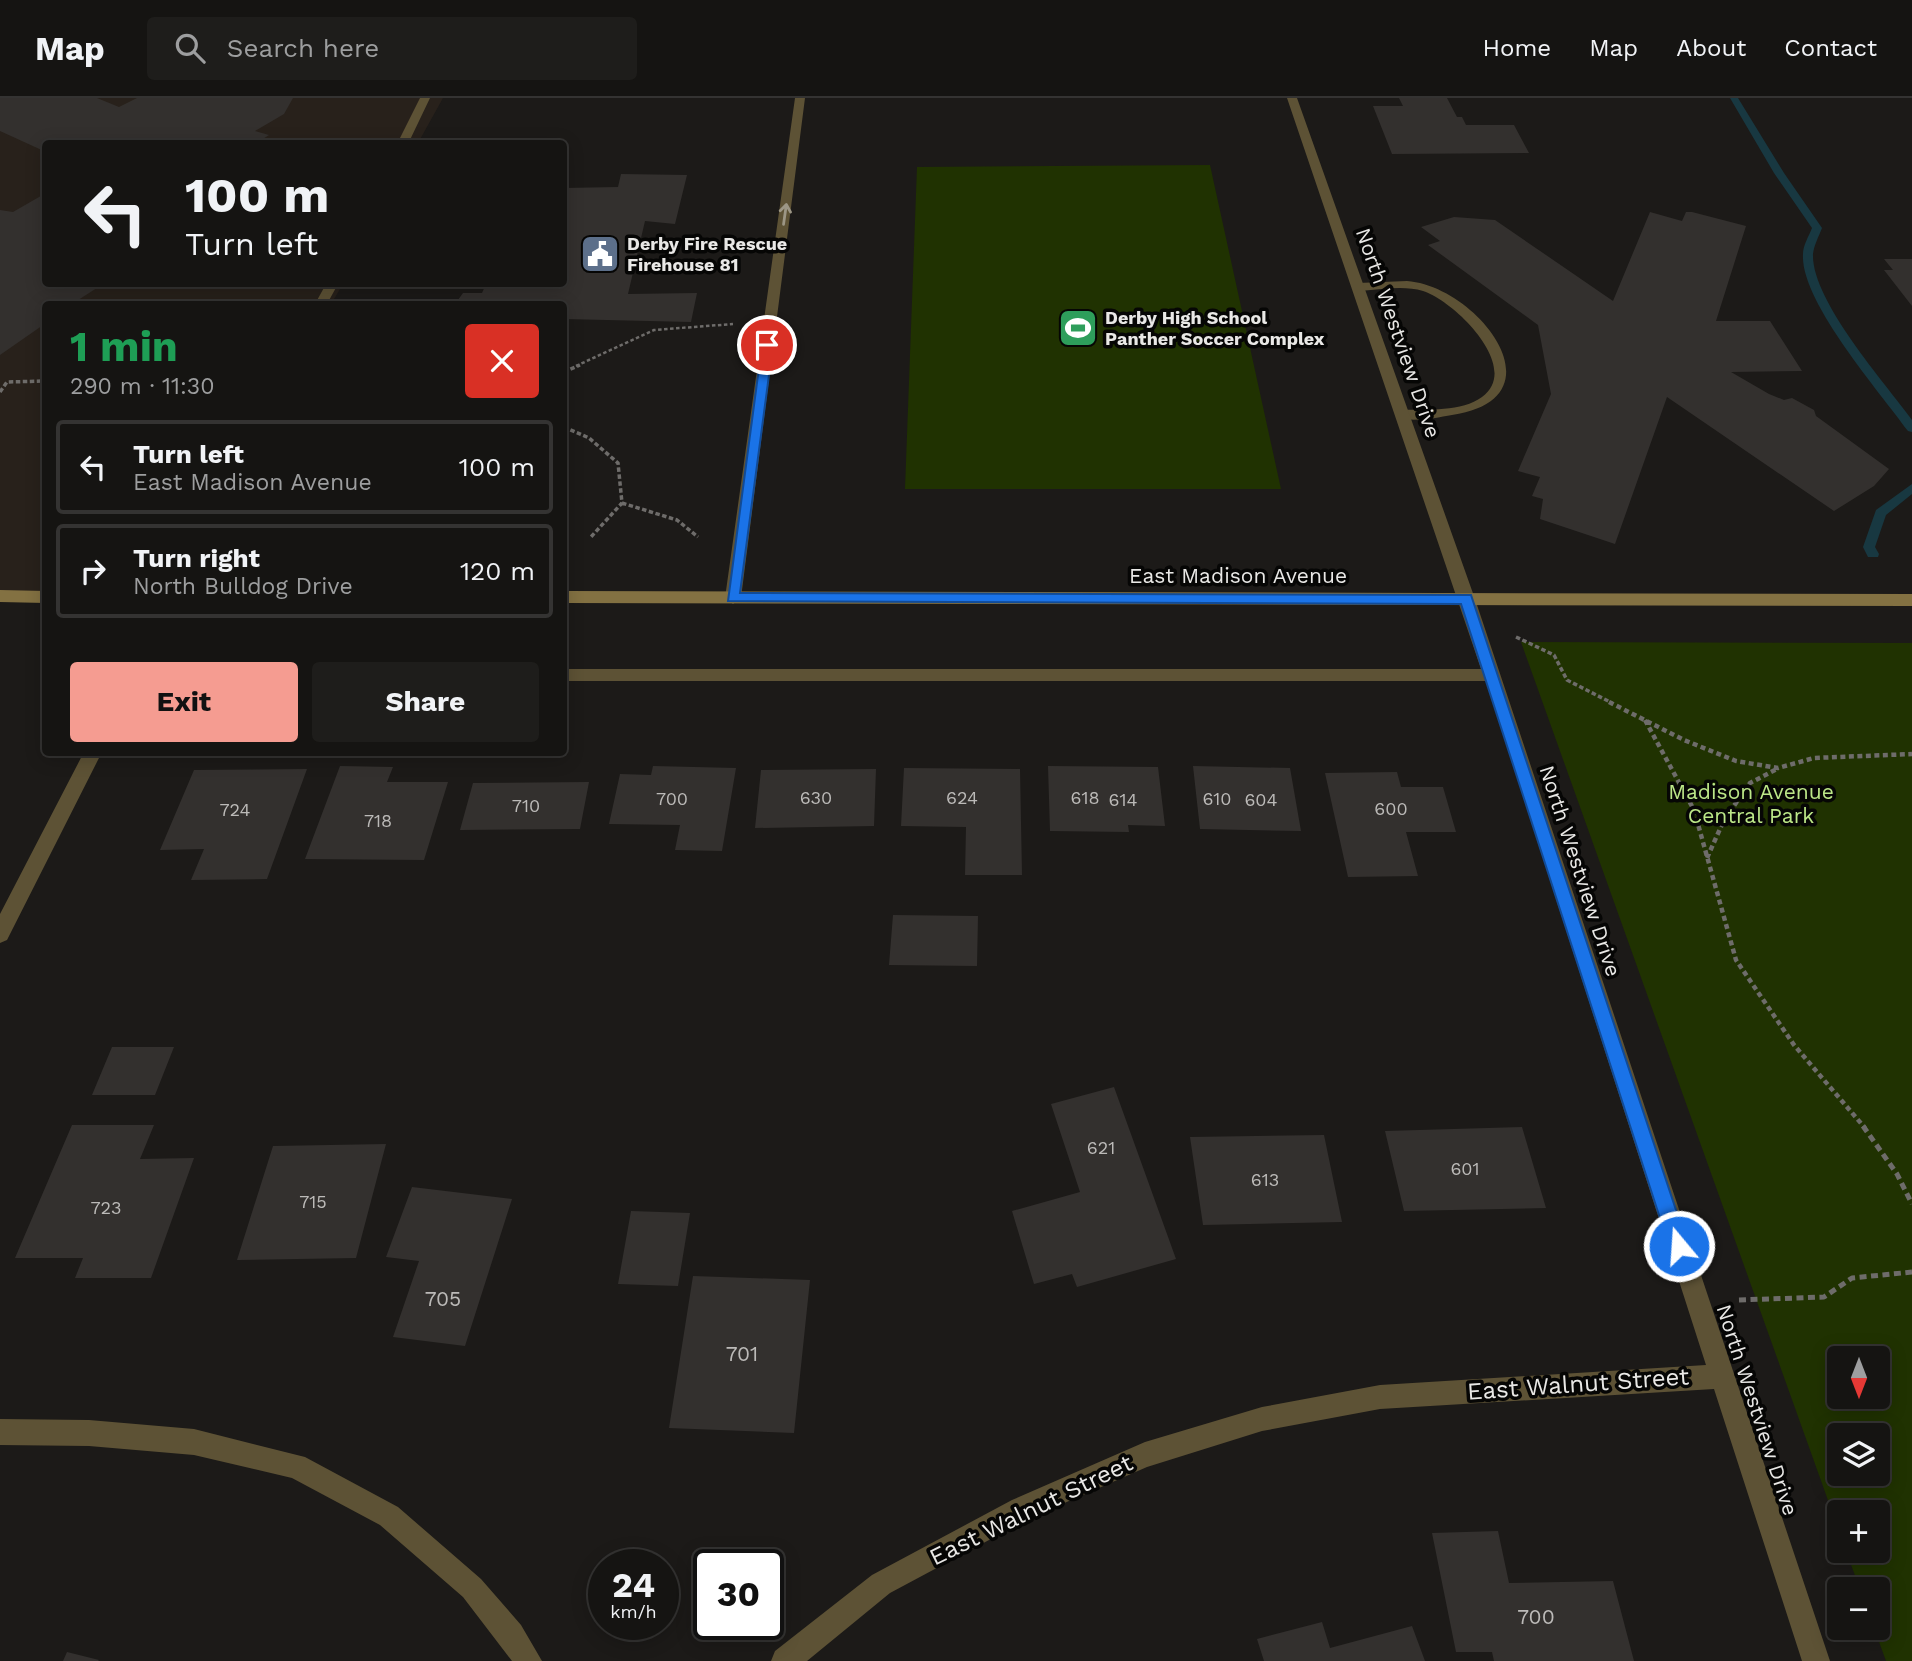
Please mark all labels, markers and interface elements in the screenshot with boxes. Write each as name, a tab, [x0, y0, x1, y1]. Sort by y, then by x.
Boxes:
search box	[147, 17, 637, 80]
text: Map	[35, 29, 105, 68]
icon: search	[171, 29, 209, 67]
text: Search here	[227, 33, 379, 63]
text: Home	[1483, 34, 1551, 62]
text: Map	[1589, 34, 1638, 62]
text: About	[1676, 34, 1746, 62]
text: Contact	[1784, 34, 1877, 62]
text: 100 m	[185, 166, 329, 224]
icon: left	[70, 168, 161, 259]
one-way arrow	[778, 204, 791, 226]
text: Turn left	[185, 225, 318, 263]
street label: North Westview Drive	[1351, 225, 1446, 441]
public building icon: Derby Fire Rescue Firehouse 81	[579, 233, 621, 275]
place label: Derby Fire Rescue Firehouse 81	[627, 233, 787, 275]
sports icon: Derby High School Panther Soccer Complex	[1057, 307, 1099, 349]
place label: Derby High School Panther Soccer Complex	[1105, 307, 1325, 349]
pin	[737, 315, 797, 375]
text: 1 min	[70, 322, 178, 371]
button: close	[465, 324, 539, 398]
icon: arrive	[748, 326, 786, 364]
text: 290 m · 11:30	[70, 373, 215, 400]
text: Turn left	[133, 439, 244, 469]
icon: left	[74, 448, 112, 486]
text: 100 m	[459, 452, 535, 482]
text: East Madison Avenue	[133, 469, 372, 496]
text: Turn right	[133, 543, 260, 573]
icon: right	[74, 552, 112, 590]
text: 120 m	[460, 556, 535, 586]
street label: East Madison Avenue	[1129, 563, 1347, 588]
text: North Bulldog Drive	[133, 573, 353, 600]
button: Exit	[70, 662, 298, 742]
button: Share	[312, 662, 539, 742]
street label: North Westview Drive	[1535, 762, 1626, 980]
park label: Madison Avenue Central Park	[1668, 779, 1834, 828]
house number: 630	[800, 787, 832, 808]
house number: 624	[946, 787, 978, 808]
house number: 618	[1070, 787, 1100, 808]
house number: 700	[656, 788, 688, 809]
house number: 610	[1202, 788, 1232, 809]
house number: 614	[1109, 789, 1137, 810]
house number: 604	[1244, 789, 1278, 810]
house number: 710	[512, 795, 540, 816]
house number: 600	[1374, 798, 1408, 819]
house number: 724	[219, 799, 251, 820]
house number: 718	[364, 810, 392, 831]
house number: 621	[1087, 1137, 1115, 1158]
house number: 601	[1450, 1158, 1480, 1179]
house number: 613	[1251, 1169, 1279, 1190]
house number: 715	[299, 1191, 327, 1212]
house number: 723	[90, 1197, 122, 1218]
position arrow	[1642, 1209, 1716, 1283]
house number: 705	[425, 1286, 461, 1311]
street label: North Westview Drive	[1712, 1301, 1803, 1519]
house number: 701	[726, 1341, 758, 1366]
north arrow	[1827, 1346, 1890, 1409]
map controls	[1827, 1346, 1890, 1640]
street label: East Walnut Street	[1466, 1362, 1690, 1406]
button: layers	[1827, 1423, 1890, 1486]
street label: East Walnut Street	[925, 1449, 1137, 1571]
button: +	[1827, 1500, 1890, 1563]
speed limit sign: 30	[693, 1549, 784, 1640]
text: 24	[612, 1564, 655, 1606]
button: −	[1827, 1577, 1890, 1640]
text: km/h	[610, 1601, 657, 1622]
house number: 700	[1517, 1604, 1555, 1629]

